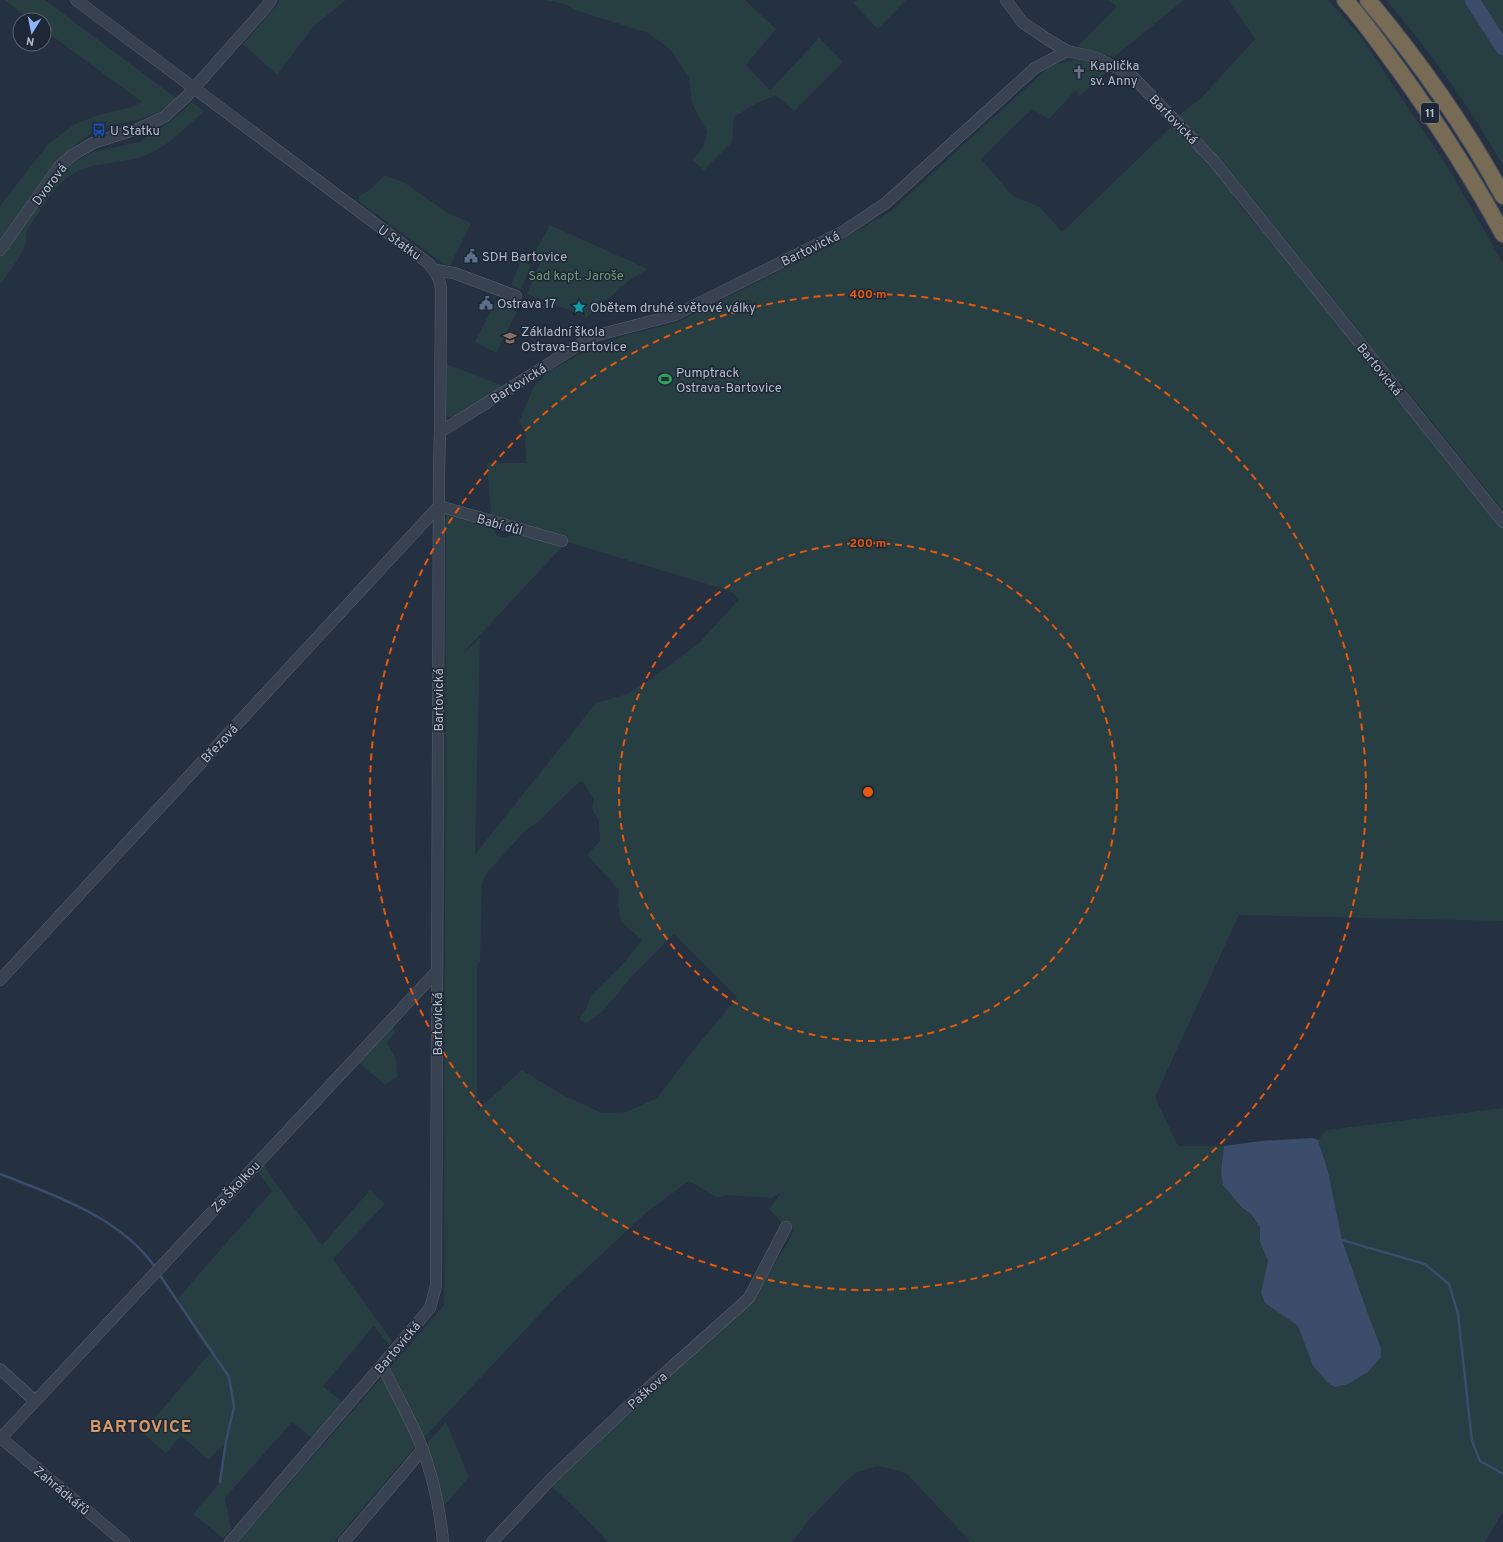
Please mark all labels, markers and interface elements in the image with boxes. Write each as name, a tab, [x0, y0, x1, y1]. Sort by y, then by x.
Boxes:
north arrow	[12, 12, 52, 52]
text: N	[25, 33, 36, 48]
place label: Kaplička sv. Anny	[1090, 59, 1139, 90]
church icon: Kaplička sv. Anny	[1071, 64, 1087, 80]
street label: Bartovická	[1145, 92, 1200, 149]
road number: 11	[1421, 103, 1439, 123]
bus stop icon: U Statku	[91, 122, 107, 138]
place label: U Statku	[110, 124, 160, 140]
street label: Dvorová	[30, 161, 72, 209]
street label: U Statku	[374, 223, 424, 265]
street label: Bartovická	[779, 229, 843, 271]
public building icon: SDH Bartovice	[463, 248, 479, 264]
place label: SDH Bartovice	[482, 250, 567, 266]
park label: Sad kapt. Jaroše	[528, 269, 624, 285]
text: 400 m	[849, 287, 887, 303]
public building icon: Ostrava 17	[478, 295, 494, 311]
place label: Ostrava 17	[497, 297, 556, 313]
place icon: Obětem druhé světové války	[571, 299, 587, 315]
place label: Obětem druhé světové války	[590, 301, 756, 317]
place label: Základní škola Ostrava-Bartovice	[521, 325, 627, 356]
school or university icon: Základní škola Ostrava-Bartovice	[502, 330, 518, 346]
street label: Bartovická	[1352, 341, 1405, 400]
street label: Bartovická	[488, 361, 550, 408]
place label: Pumptrack Ostrava-Bartovice	[676, 366, 782, 397]
sports icon: Pumptrack Ostrava-Bartovice	[657, 371, 673, 387]
street label: Babí důl	[475, 512, 524, 540]
text: 200 m	[850, 536, 886, 552]
street label: Bartovická	[432, 668, 448, 732]
street label: Březová	[198, 722, 243, 767]
centre of rings	[861, 785, 875, 799]
street label: Bartovická	[431, 992, 447, 1056]
street label: Za Školkou	[207, 1157, 264, 1216]
street label: Bartovická	[372, 1319, 425, 1378]
street label: Paškova	[625, 1370, 671, 1413]
district label: BARTOVICE	[90, 1417, 192, 1439]
street label: Zahrádkářů	[29, 1464, 92, 1520]

